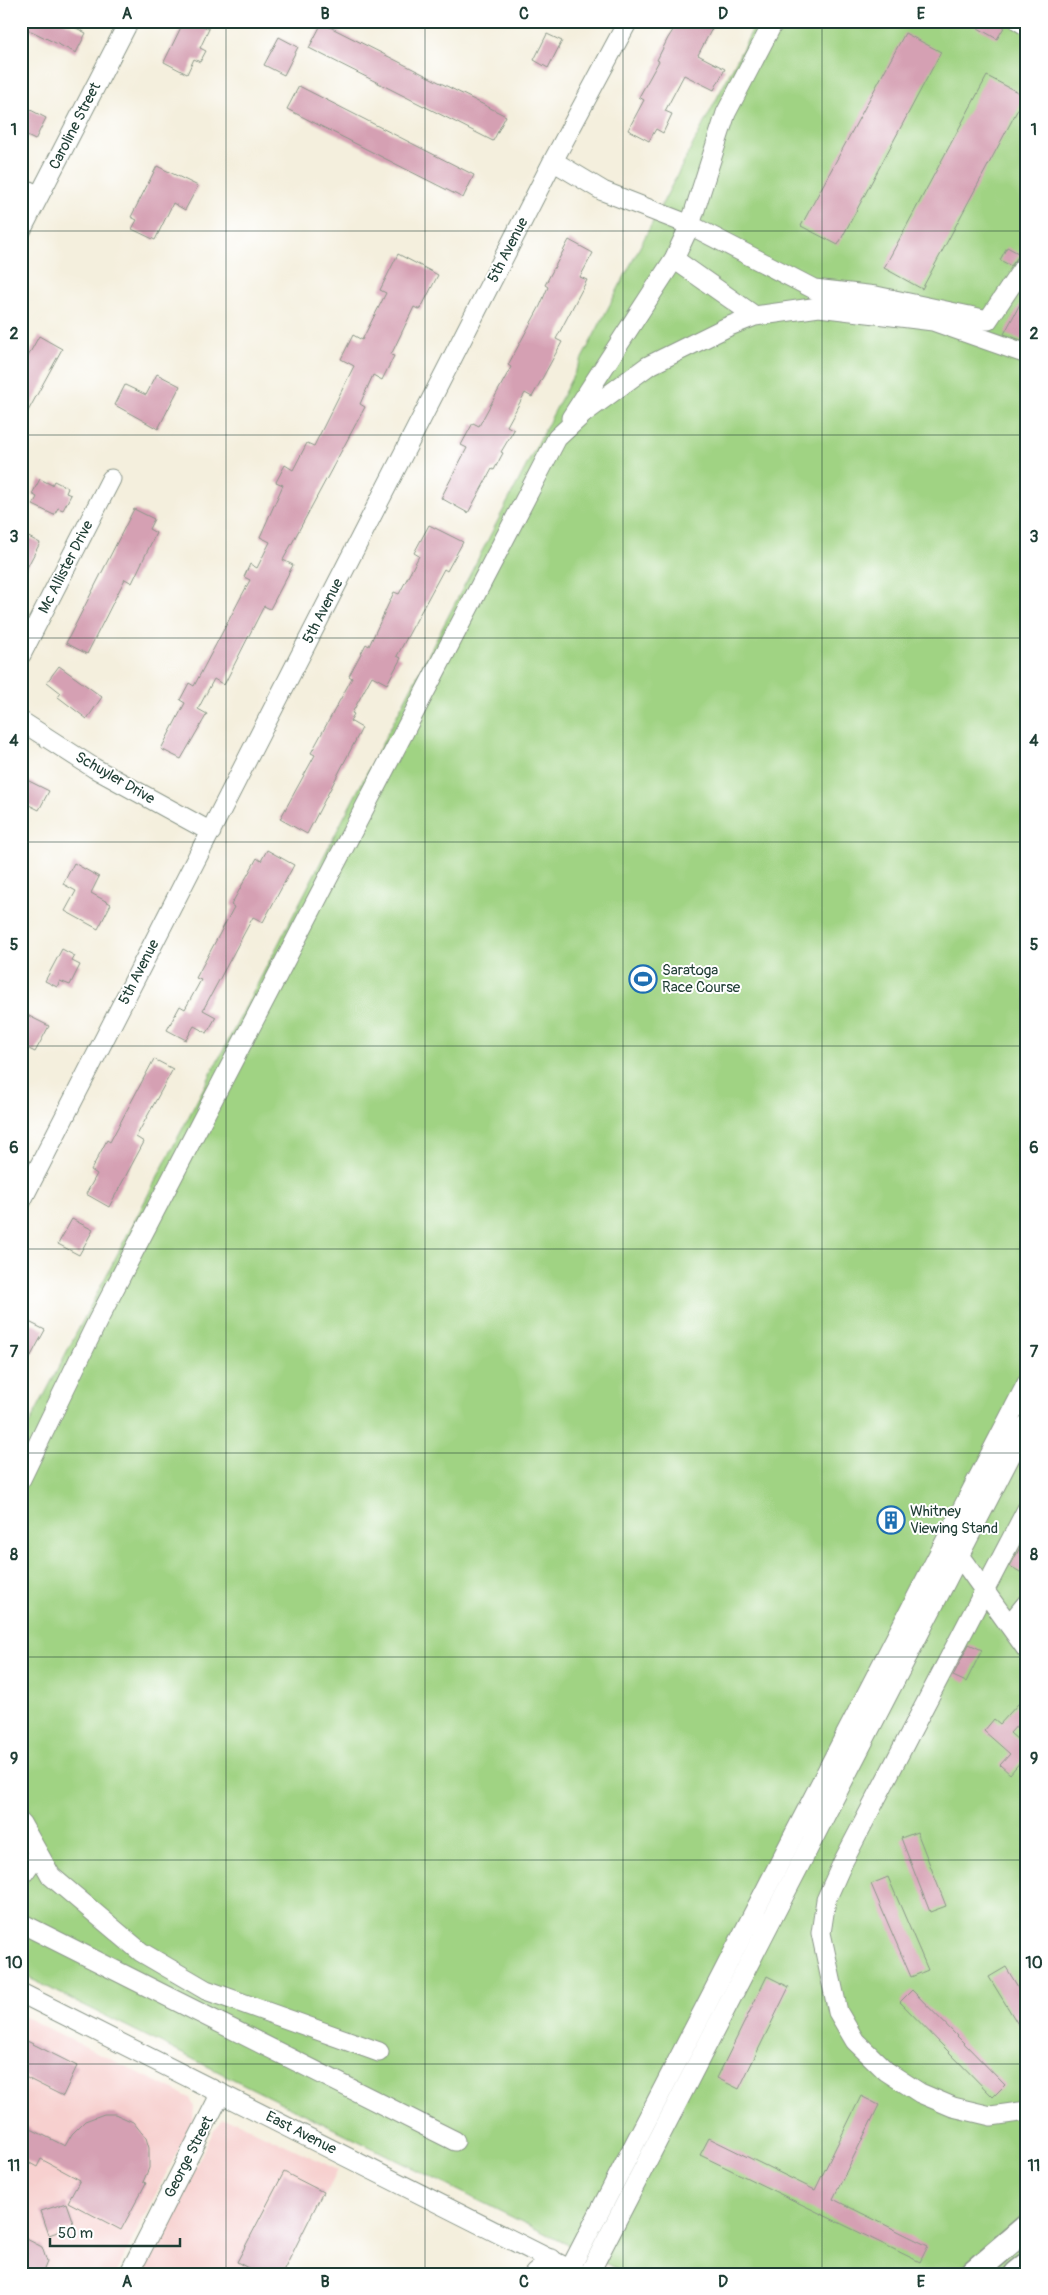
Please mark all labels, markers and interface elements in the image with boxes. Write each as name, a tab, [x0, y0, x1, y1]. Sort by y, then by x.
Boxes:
text: A	[122, 4, 133, 24]
text: B	[320, 4, 330, 24]
text: C	[519, 4, 529, 24]
text: D	[718, 4, 728, 24]
text: E	[917, 4, 926, 24]
street label: Caroline Street	[45, 78, 106, 173]
text: 1	[11, 120, 17, 140]
text: 1	[1031, 120, 1037, 140]
street label: 5th Avenue	[484, 214, 533, 286]
text: 2	[10, 324, 19, 344]
text: 2	[1030, 324, 1039, 344]
street label: Mc Allister Drive	[34, 517, 98, 617]
text: 3	[10, 527, 19, 547]
text: 3	[1030, 527, 1039, 547]
street label: 5th Avenue	[299, 575, 348, 647]
text: 4	[9, 731, 19, 751]
text: 4	[1029, 731, 1039, 751]
street label: Schuyler Drive	[72, 748, 159, 809]
text: 5	[10, 935, 19, 955]
text: 5	[1030, 935, 1039, 955]
street label: 5th Avenue	[115, 936, 164, 1008]
place label: Saratoga Race Course	[662, 961, 741, 997]
sports icon: Saratoga Race Course	[628, 964, 658, 994]
text: 6	[9, 1138, 19, 1158]
text: 6	[1029, 1138, 1039, 1158]
text: 7	[10, 1342, 19, 1362]
text: 7	[1030, 1342, 1039, 1362]
place label: Whitney Viewing Stand	[910, 1502, 998, 1538]
building icon: Whitney Viewing Stand	[876, 1505, 906, 1535]
text: 8	[10, 1545, 18, 1565]
text: 8	[1030, 1545, 1038, 1565]
text: 9	[10, 1749, 18, 1769]
text: 9	[1030, 1749, 1038, 1769]
text: 10	[5, 1953, 23, 1973]
text: 10	[1025, 1953, 1043, 1973]
street label: East Avenue	[262, 2107, 340, 2159]
street label: George Street	[160, 2112, 218, 2201]
text: 11	[8, 2156, 20, 2176]
text: 11	[1028, 2156, 1040, 2176]
scale bar	[50, 2215, 180, 2247]
text: 50 m	[58, 2224, 93, 2243]
text: A	[122, 2272, 133, 2292]
text: B	[320, 2272, 330, 2292]
text: C	[519, 2272, 529, 2292]
text: D	[718, 2272, 728, 2292]
text: E	[917, 2272, 926, 2292]

